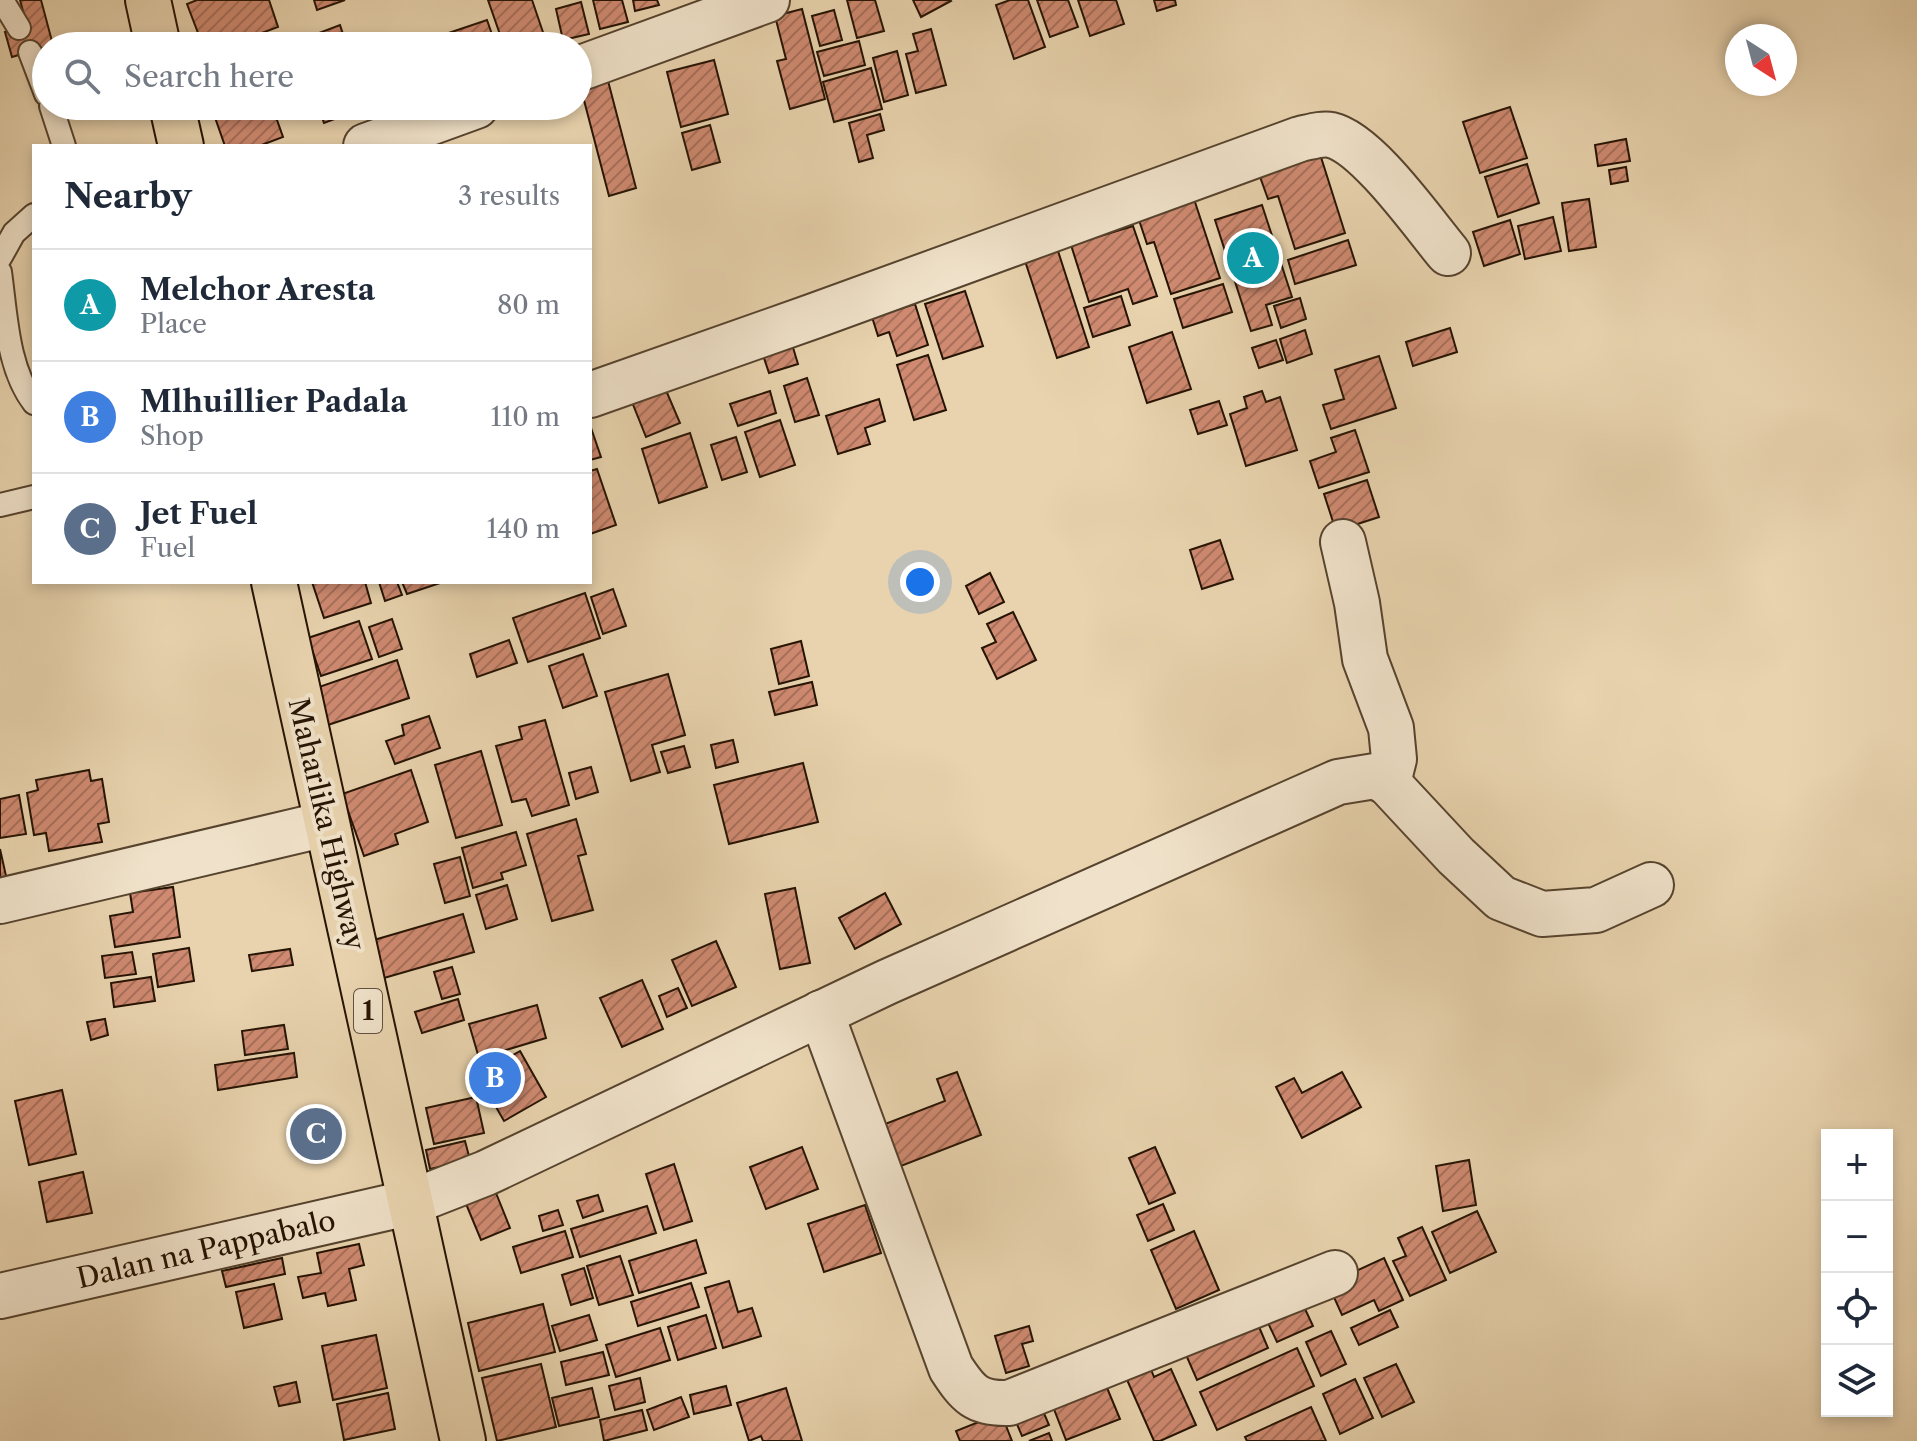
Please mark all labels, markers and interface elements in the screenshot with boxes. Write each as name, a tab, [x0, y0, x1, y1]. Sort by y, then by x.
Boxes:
north arrow	[1725, 24, 1797, 96]
search box	[32, 32, 592, 120]
icon: search	[60, 54, 104, 98]
text: Search here	[124, 58, 294, 95]
text: Nearby	[64, 175, 192, 217]
text: 3 results	[458, 180, 560, 212]
pin: A	[1227, 228, 1279, 288]
text: Melchor Aresta	[140, 271, 375, 308]
text: A	[80, 289, 100, 321]
text: 80 m	[497, 289, 560, 321]
text: Place	[140, 308, 207, 340]
text: Mlhuillier Padala	[140, 383, 408, 420]
text: B	[80, 401, 100, 433]
text: 110 m	[491, 401, 560, 433]
text: Shop	[140, 420, 204, 452]
text: Jet Fuel	[140, 495, 258, 532]
text: C	[80, 513, 100, 545]
text: 140 m	[486, 513, 560, 545]
text: Fuel	[140, 532, 195, 564]
your location	[900, 562, 940, 602]
street label: Maharlika Highway	[281, 695, 373, 954]
road number: 1	[354, 989, 382, 1033]
pin: B	[469, 1048, 521, 1108]
pin: C	[290, 1104, 342, 1164]
map controls	[1821, 1129, 1893, 1417]
button: +	[1821, 1129, 1893, 1201]
button: −	[1821, 1201, 1893, 1273]
street label: Dalan na Pappabalo	[73, 1203, 339, 1295]
button: locate	[1821, 1273, 1893, 1345]
button: layers	[1821, 1345, 1893, 1417]

